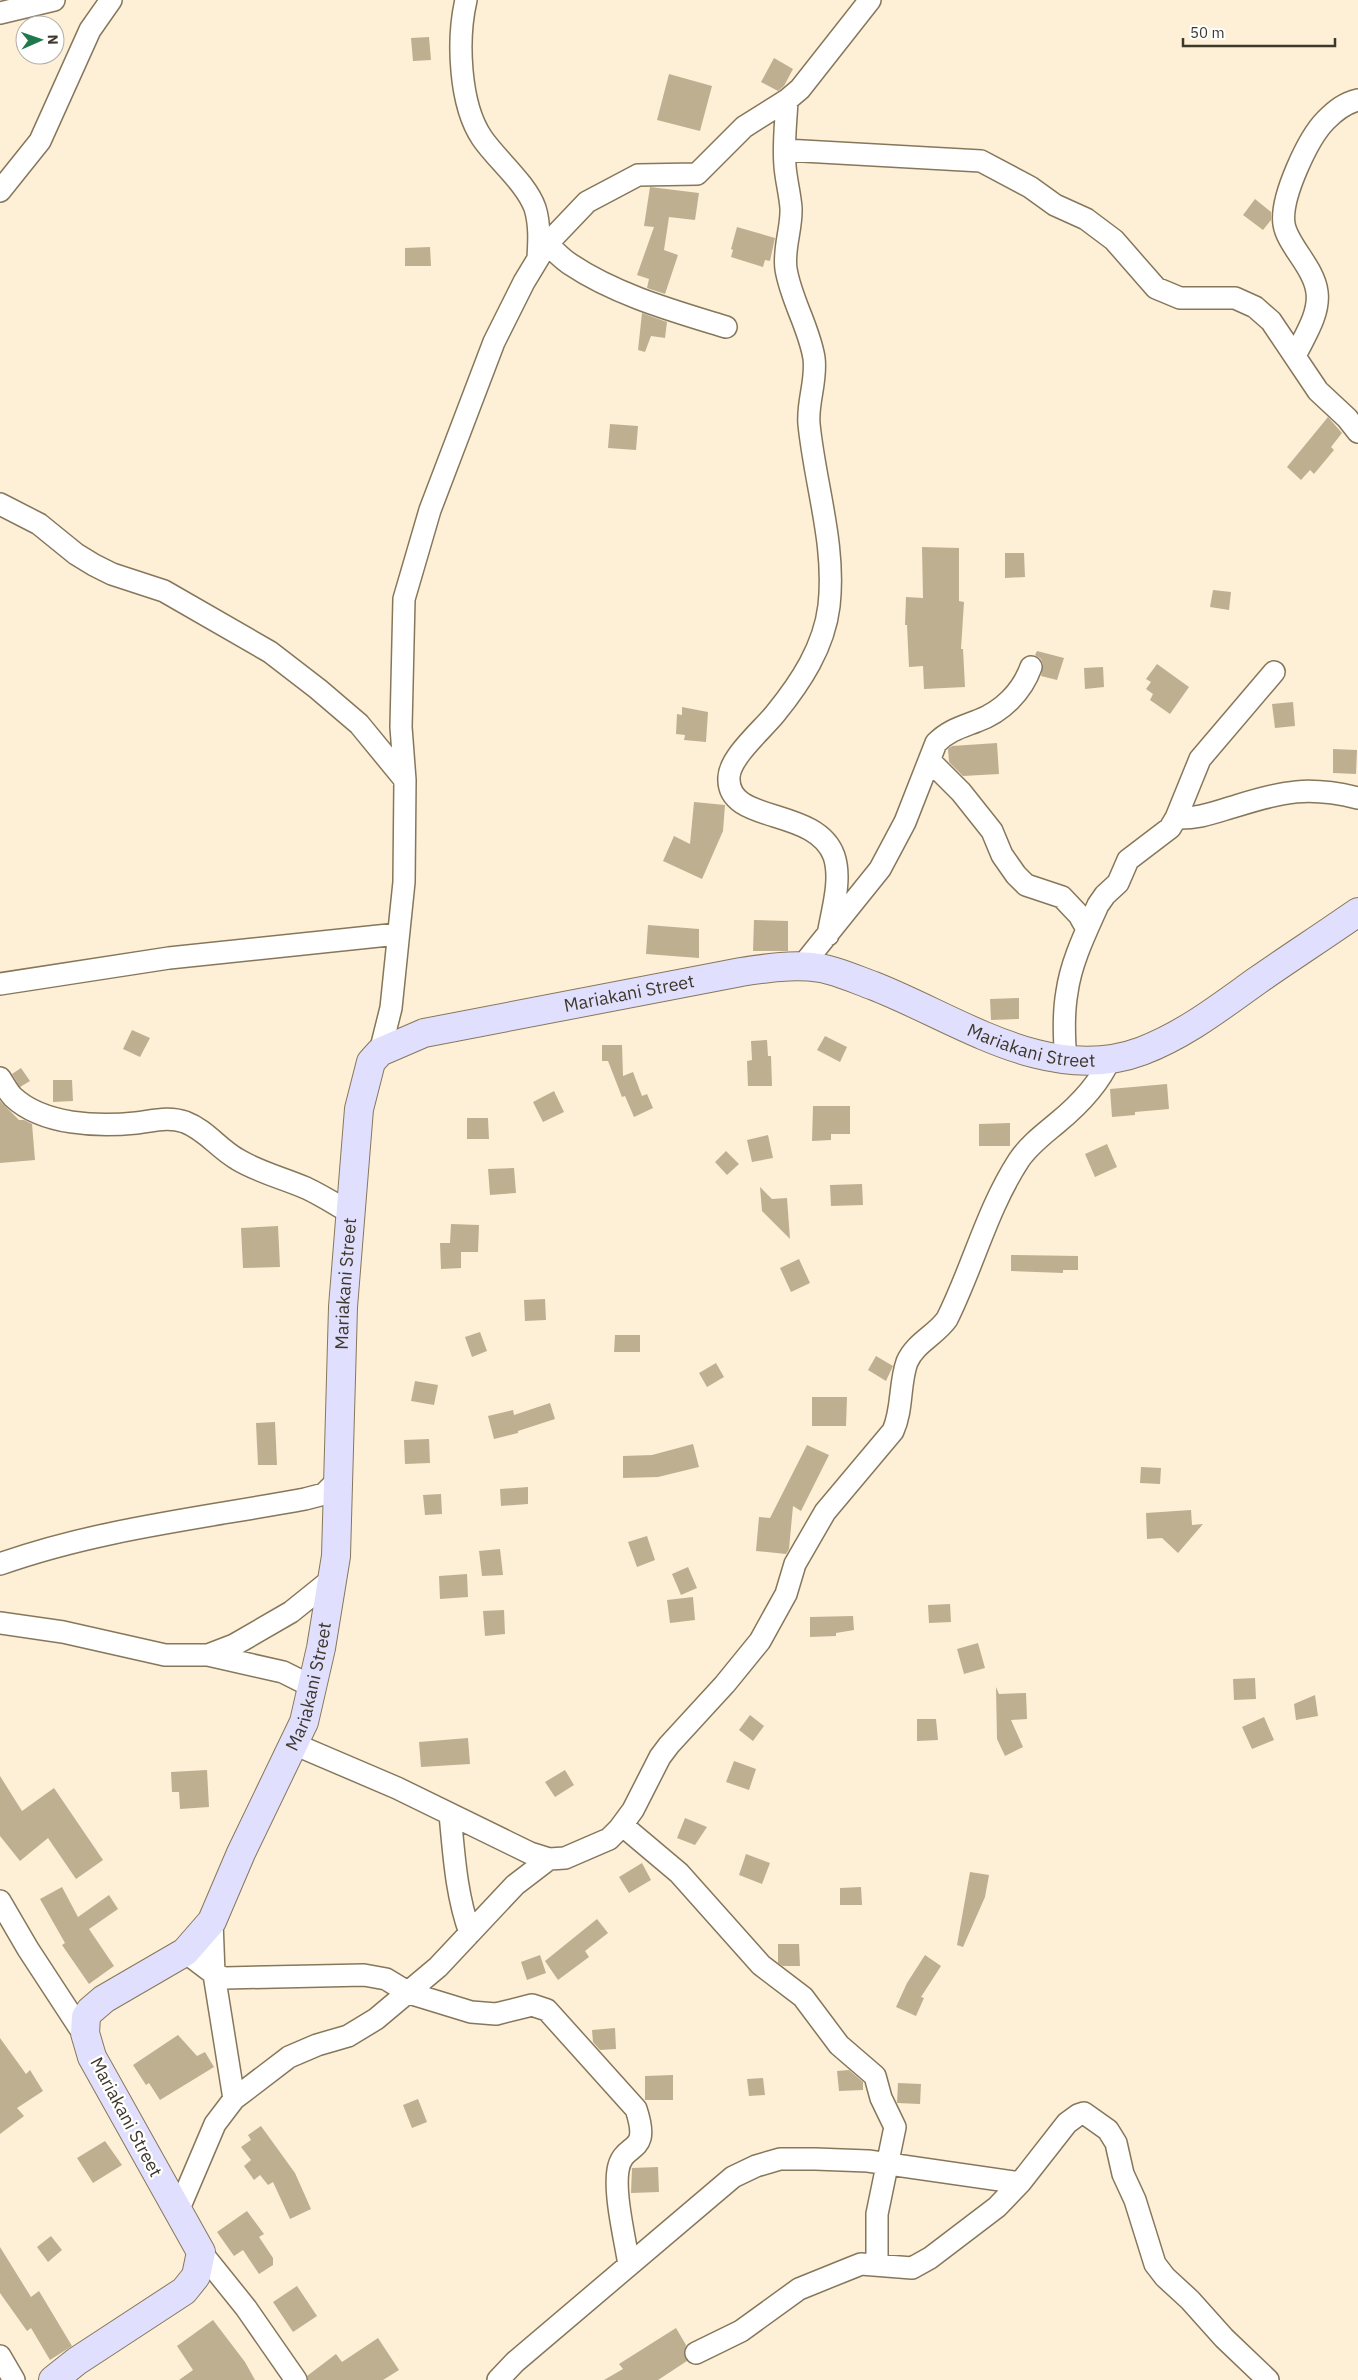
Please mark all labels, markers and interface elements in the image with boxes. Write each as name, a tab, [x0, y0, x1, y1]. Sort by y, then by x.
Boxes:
north arrow	[15, 15, 65, 65]
scale bar	[1183, 15, 1336, 47]
text: 50 m	[1190, 23, 1225, 42]
text: N	[44, 34, 62, 45]
street label: Mariakani Street	[562, 969, 696, 1017]
street label: Mariakani Street	[964, 1018, 1096, 1072]
street label: Mariakani Street	[330, 1217, 361, 1350]
street label: Mariakani Street	[280, 1620, 336, 1754]
street label: Mariakani Street	[85, 2053, 168, 2181]

